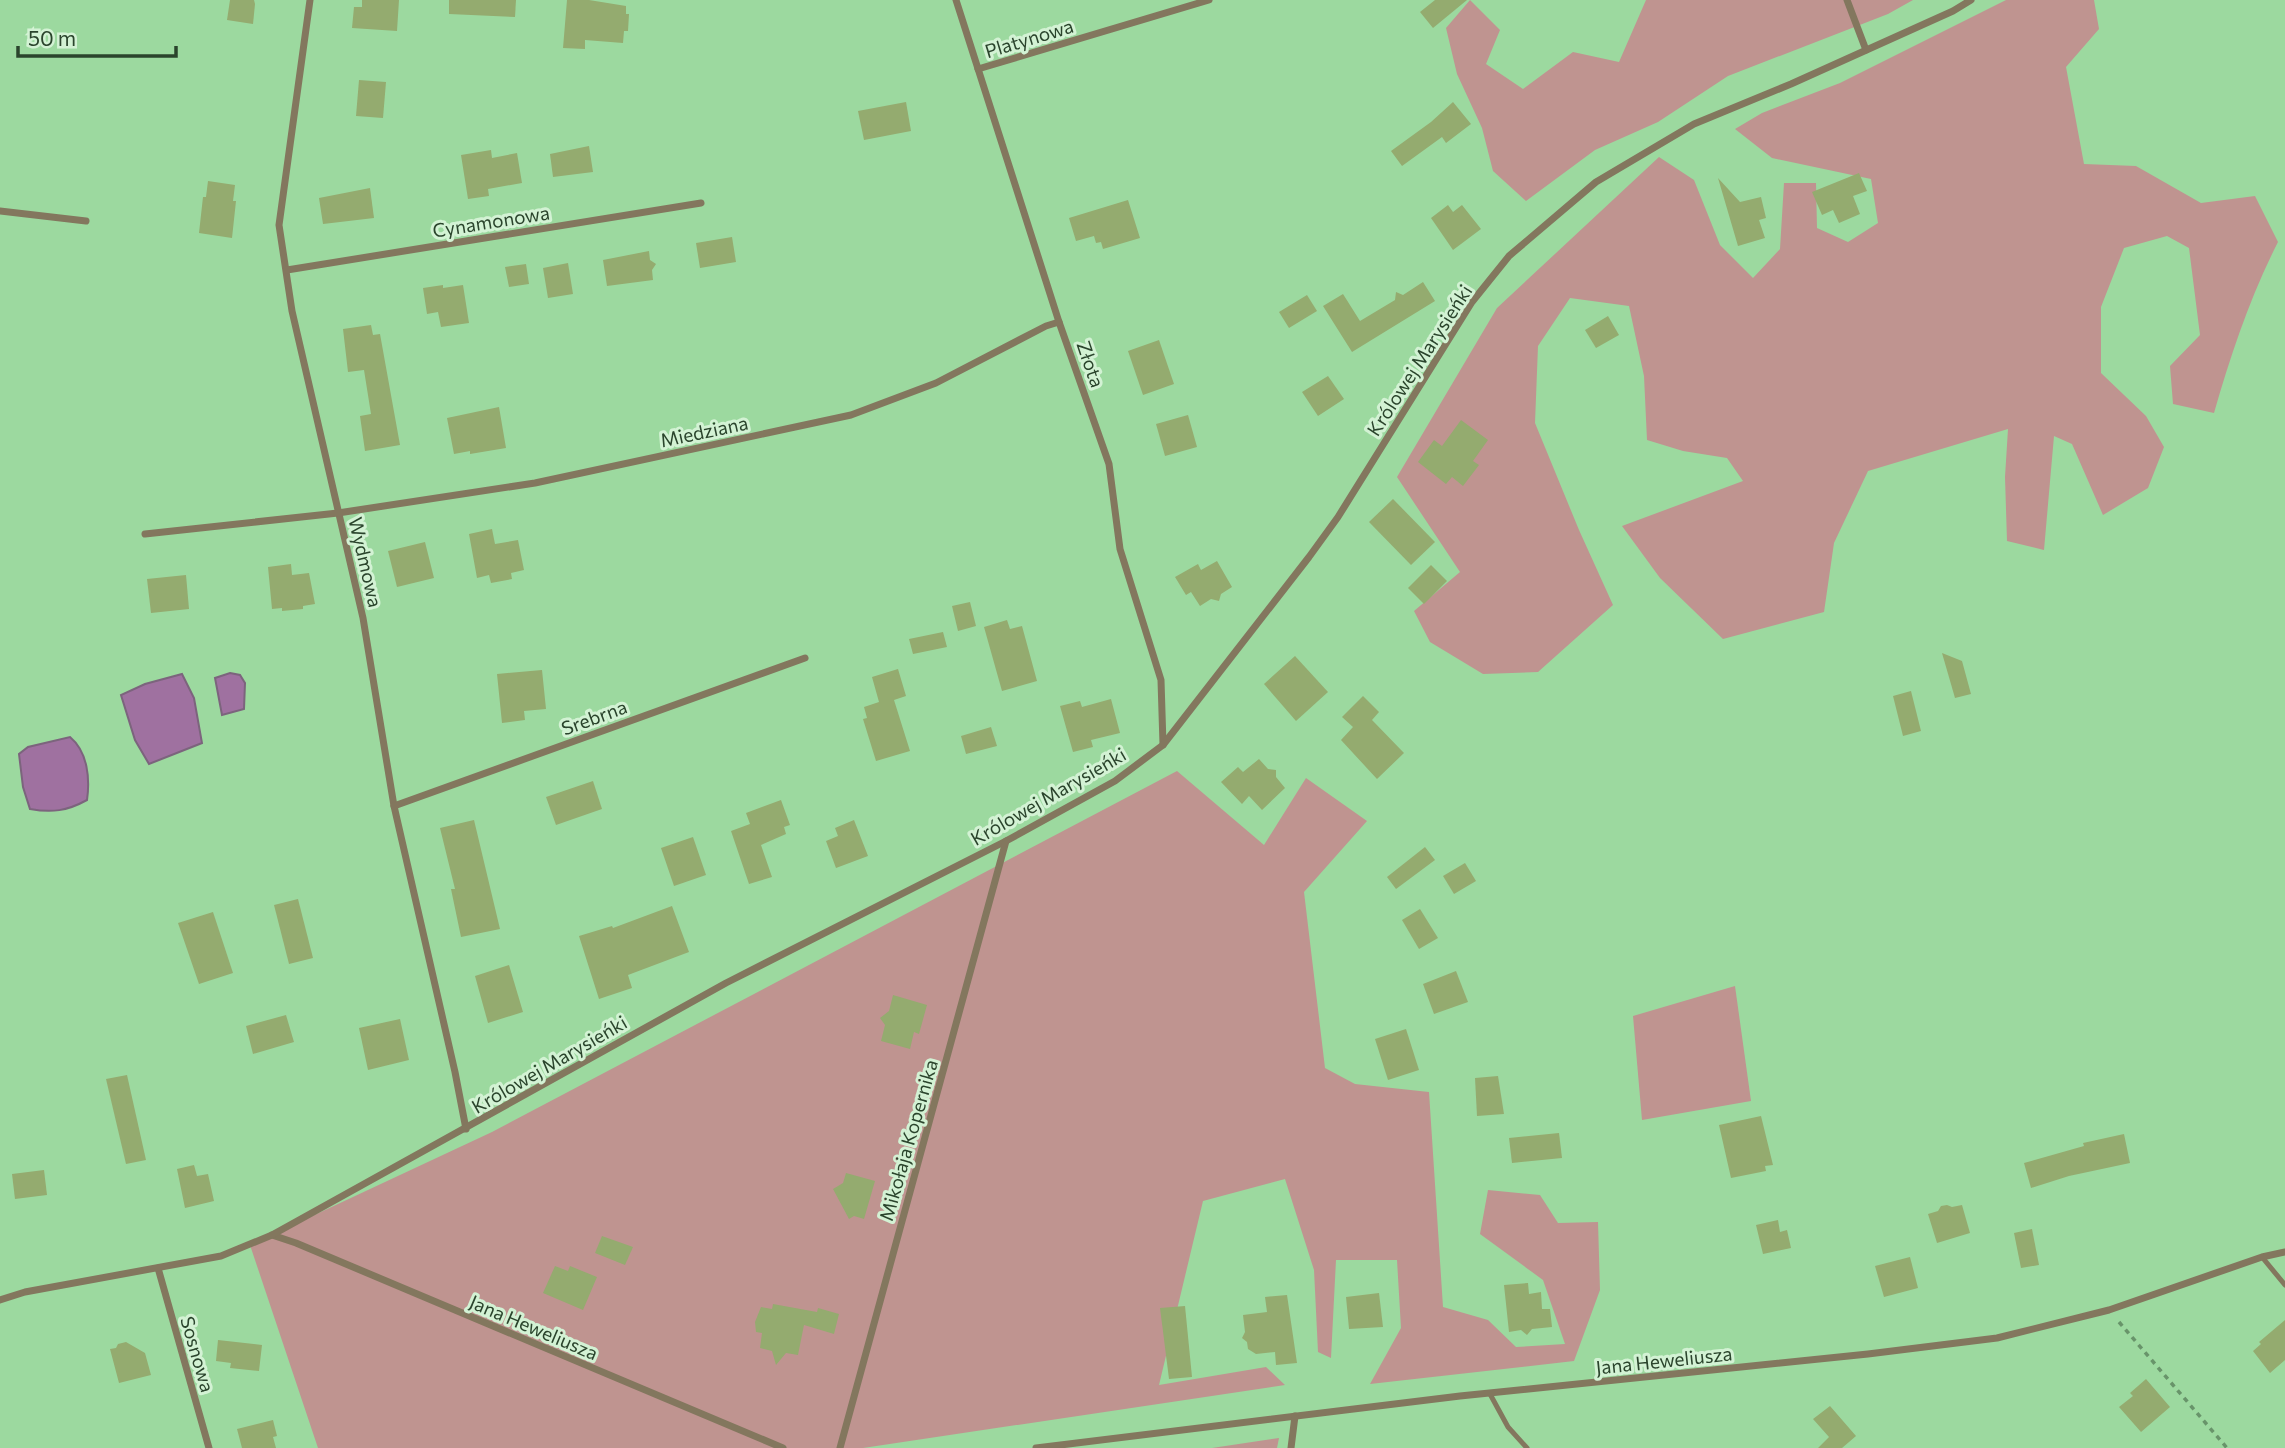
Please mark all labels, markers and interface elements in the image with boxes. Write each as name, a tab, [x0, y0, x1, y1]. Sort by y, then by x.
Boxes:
scale bar	[18, 14, 175, 58]
street label: Platynowa	[982, 14, 1076, 62]
text: 50 m	[28, 25, 76, 50]
street label: Cynamonowa	[431, 200, 551, 242]
street label: Królowej Marysieńki	[1362, 280, 1476, 440]
street label: Złota	[1072, 338, 1110, 390]
street label: Miedziana	[658, 410, 750, 452]
street label: Wydmowa	[344, 515, 388, 609]
street label: Srebrna	[558, 695, 630, 739]
street label: Królowej Marysieńki	[966, 742, 1130, 850]
street label: Królowej Marysieńki	[467, 1010, 631, 1118]
street label: Mikołaja Kopernika	[874, 1057, 942, 1223]
street label: Jana Heweliusza	[466, 1290, 602, 1364]
street label: Sosnowa	[176, 1313, 220, 1395]
street label: Jana Heweliusza	[1595, 1341, 1733, 1379]

